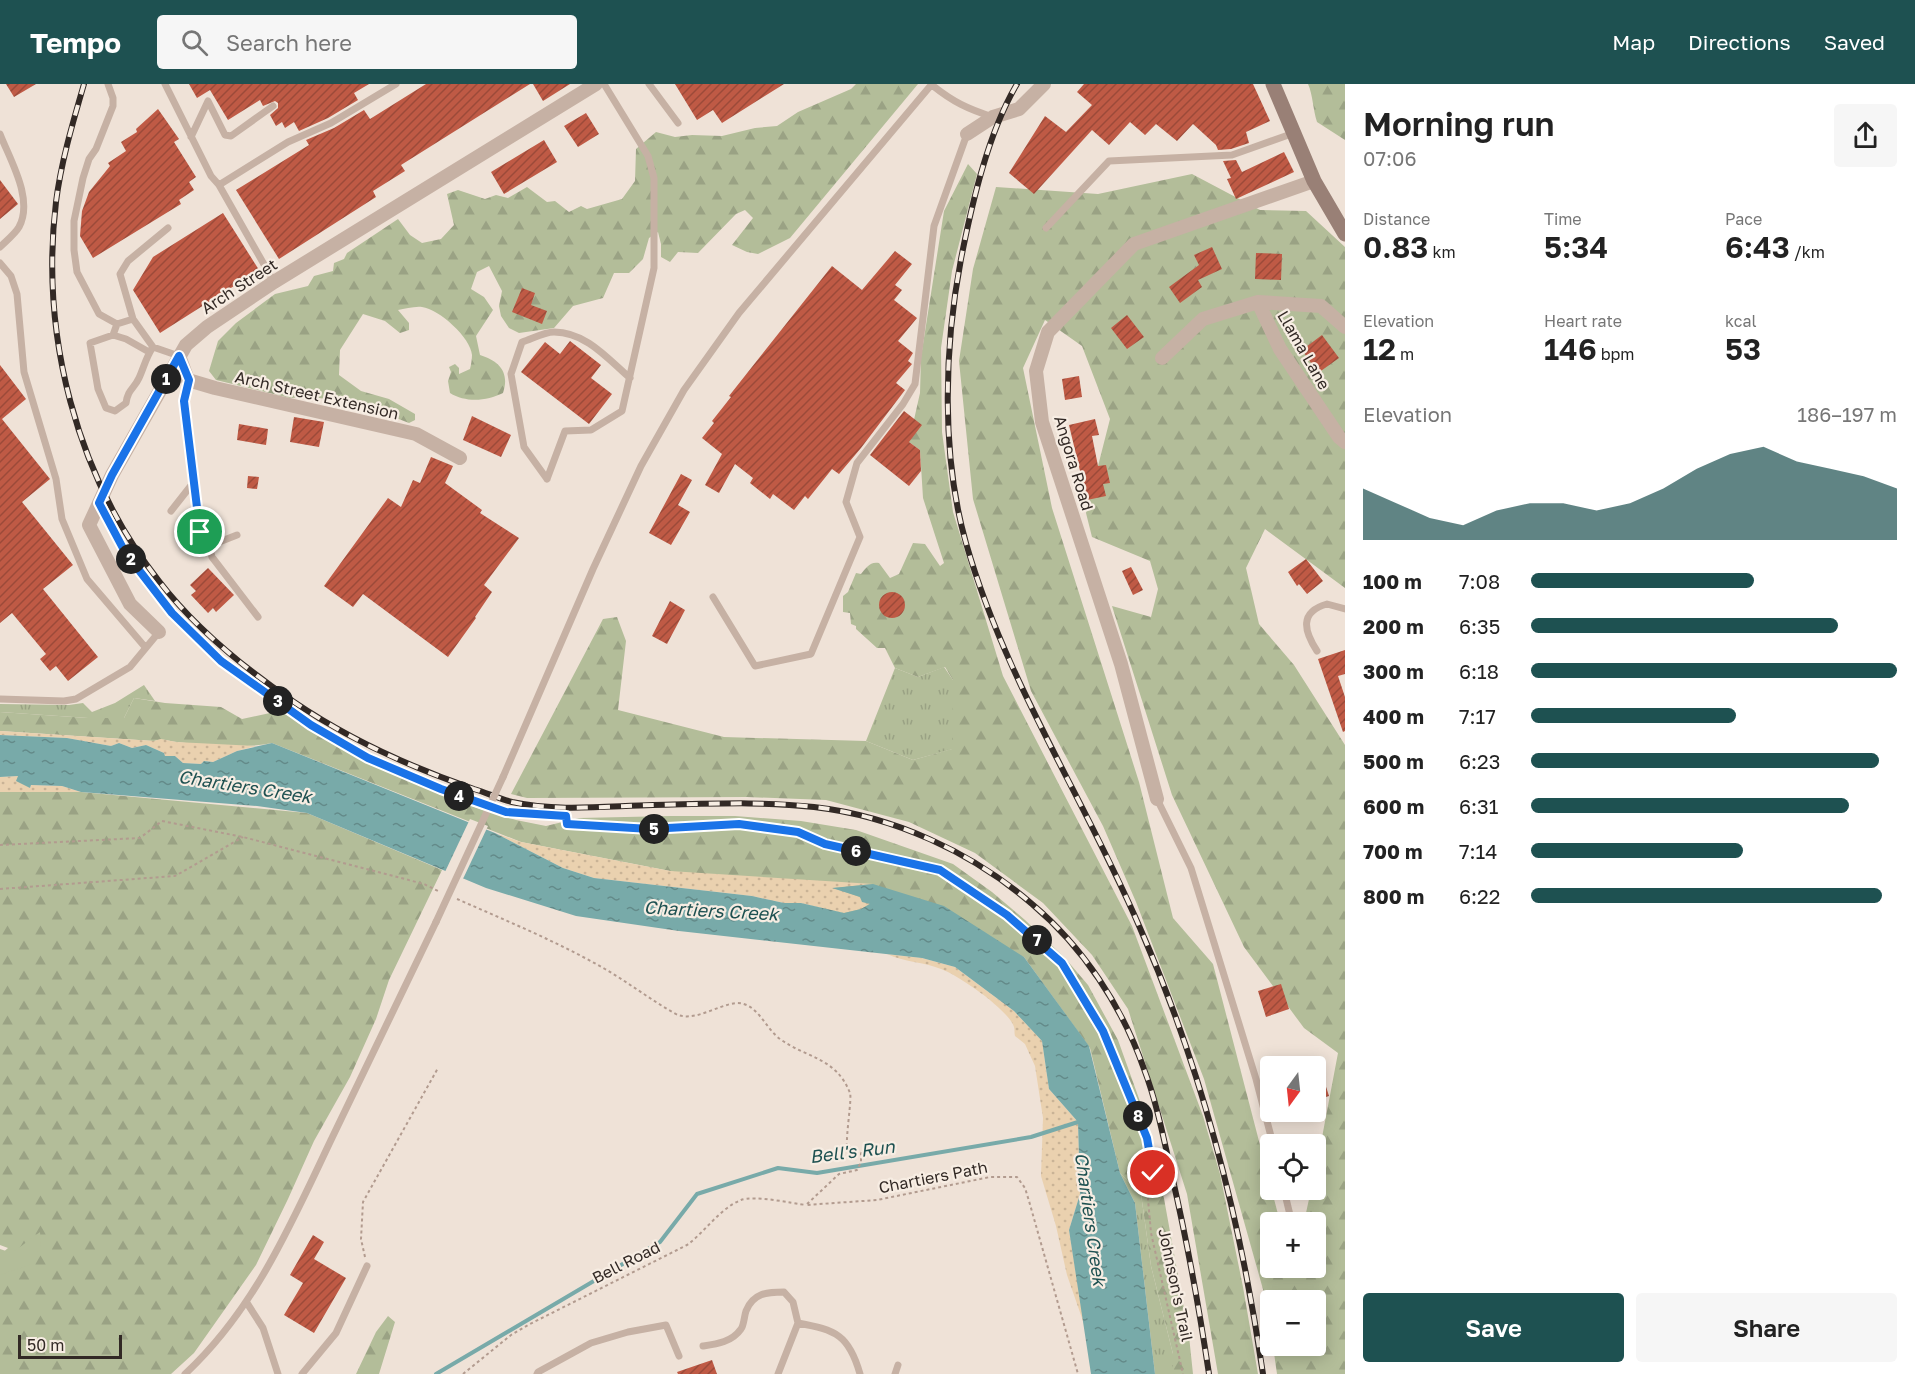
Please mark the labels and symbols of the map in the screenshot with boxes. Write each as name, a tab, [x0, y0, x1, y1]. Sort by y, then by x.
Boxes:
street label: Arch Street	[197, 254, 281, 318]
street label: Llama Lane	[1273, 307, 1335, 393]
pin: 1	[151, 364, 181, 394]
street label: Arch Street Extension	[233, 366, 401, 424]
street label: Angora Road	[1050, 413, 1098, 513]
pin	[174, 506, 225, 557]
pin: 2	[116, 544, 146, 574]
pin: 3	[263, 686, 293, 716]
water label: Chartiers Creek	[177, 765, 315, 808]
pin: 4	[444, 781, 474, 811]
pin: 5	[639, 814, 669, 844]
pin: 6	[841, 836, 871, 866]
water label: Chartiers Creek	[643, 895, 781, 925]
pin: 7	[1022, 925, 1052, 955]
north arrow	[1260, 1056, 1326, 1122]
pin: 8	[1123, 1101, 1153, 1131]
water label: Bell's Run	[808, 1135, 897, 1167]
pin	[1127, 1147, 1178, 1198]
water label: Chartiers Creek	[1071, 1151, 1112, 1289]
street label: Chartiers Path	[877, 1157, 989, 1197]
street label: Johnson's Trail	[1154, 1227, 1198, 1343]
street label: Bell Road	[589, 1236, 663, 1288]
scale bar	[18, 1332, 122, 1360]

